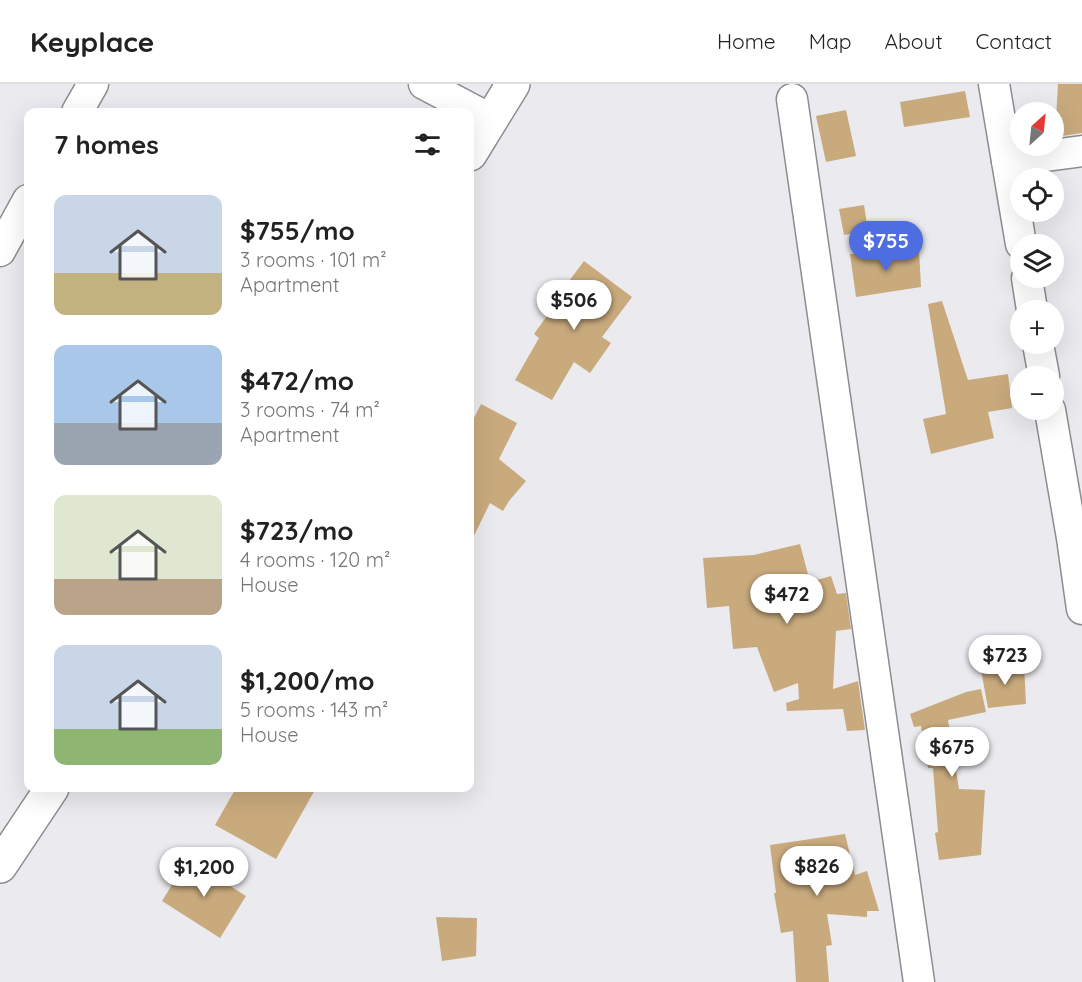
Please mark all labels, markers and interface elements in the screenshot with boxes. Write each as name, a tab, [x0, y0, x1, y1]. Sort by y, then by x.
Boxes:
text: Keyplace	[30, 24, 154, 59]
text: Home	[717, 28, 776, 54]
text: Map	[809, 28, 852, 54]
text: About	[885, 28, 943, 54]
text: Contact	[976, 28, 1052, 54]
north arrow	[1010, 102, 1064, 156]
map controls	[1010, 102, 1064, 420]
text: 7 homes	[54, 128, 159, 161]
icon: filters	[411, 128, 444, 161]
button: locate	[1010, 168, 1064, 222]
text: $755/mo	[240, 214, 355, 247]
icon: home	[102, 219, 174, 291]
pin: $755	[850, 221, 922, 272]
text: $755	[863, 228, 909, 253]
button: layers	[1010, 234, 1064, 288]
text: 3 rooms · 101 m²	[240, 247, 387, 272]
text: Apartment	[240, 272, 340, 297]
pin: $506	[538, 280, 610, 331]
text: $506	[551, 287, 597, 312]
button: +	[1010, 300, 1064, 354]
text: $472/mo	[240, 364, 354, 397]
button: −	[1010, 366, 1064, 420]
icon: home	[102, 369, 174, 441]
text: 3 rooms · 74 m²	[240, 397, 380, 422]
text: Apartment	[240, 422, 340, 447]
text: $723/mo	[240, 514, 354, 547]
icon: home	[102, 519, 174, 591]
text: 4 rooms · 120 m²	[240, 547, 390, 572]
text: House	[240, 572, 299, 597]
pin: $472	[751, 574, 823, 625]
text: $472	[764, 581, 810, 606]
pin: $723	[969, 635, 1041, 686]
text: $723	[982, 642, 1028, 667]
text: $1,200/mo	[240, 664, 374, 697]
icon: home	[102, 669, 174, 741]
text: 5 rooms · 143 m²	[240, 697, 388, 722]
text: House	[240, 722, 299, 747]
pin: $675	[916, 727, 988, 778]
text: $675	[929, 734, 975, 759]
pin: $826	[781, 846, 853, 897]
pin: $1,200	[155, 847, 253, 898]
text: $826	[794, 853, 840, 878]
text: $1,200	[173, 854, 235, 879]

